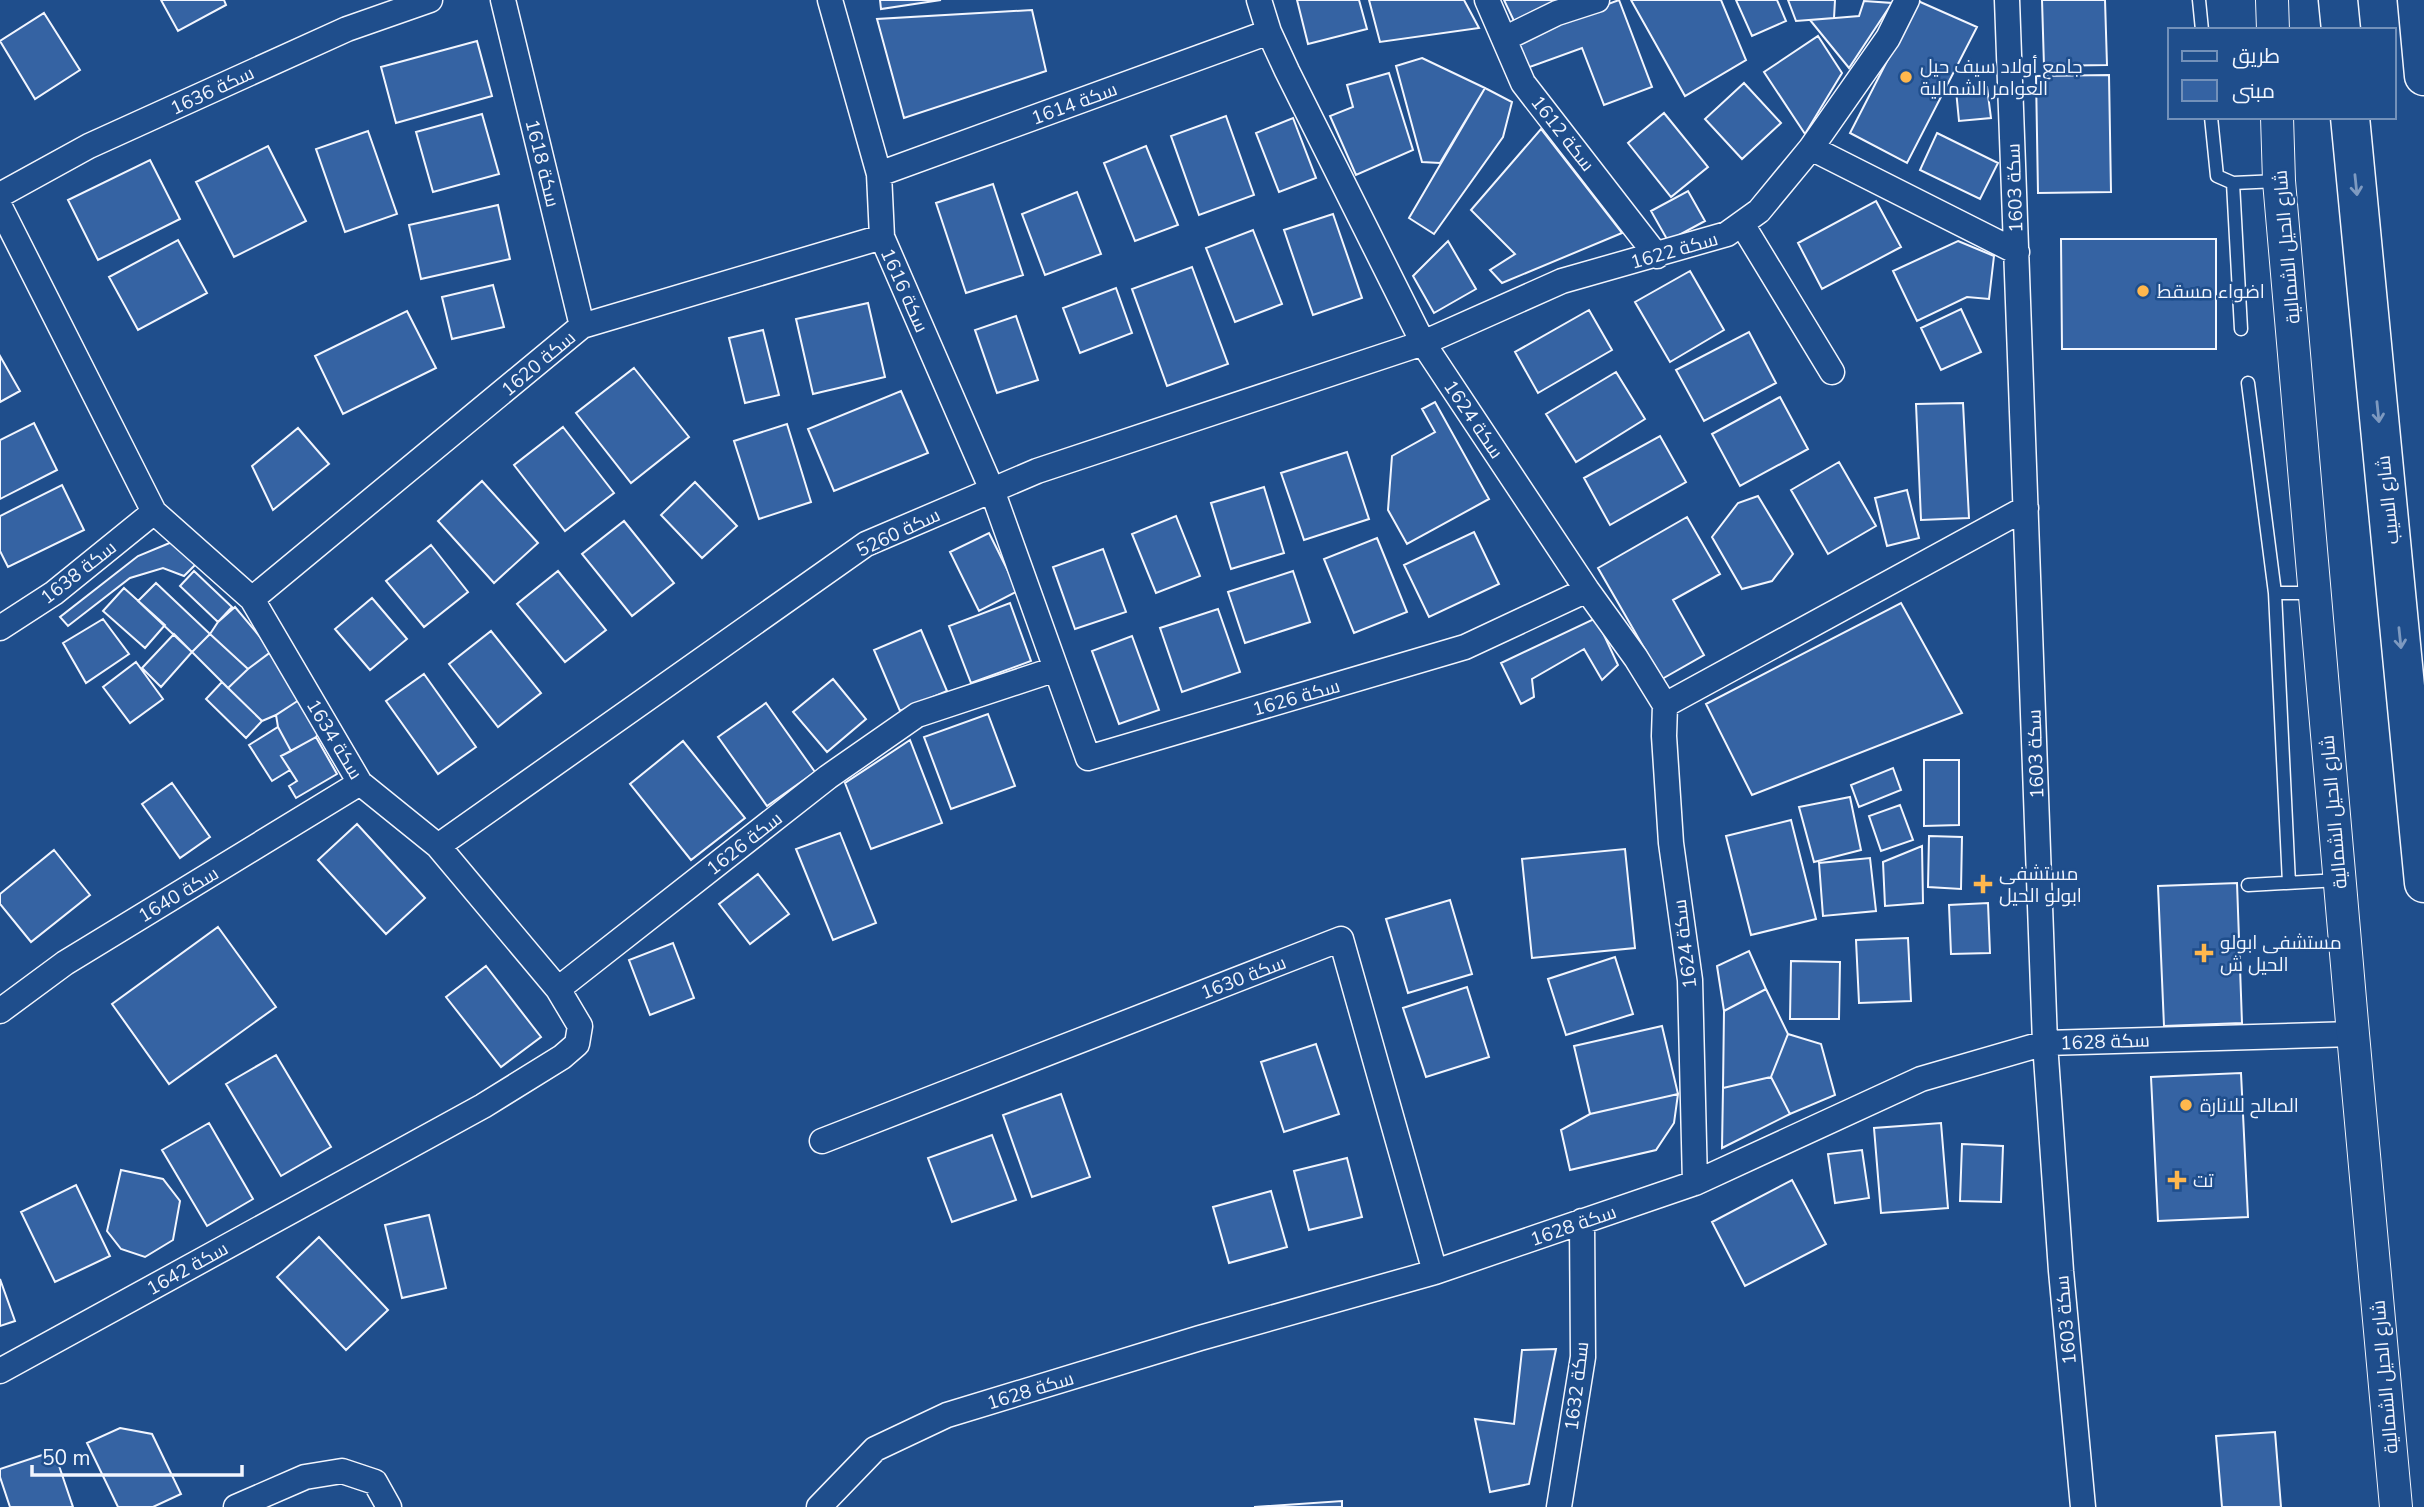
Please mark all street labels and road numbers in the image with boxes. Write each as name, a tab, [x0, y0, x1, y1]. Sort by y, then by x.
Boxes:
street label: سكة 1636	[166, 60, 259, 122]
street label: سكة 1614	[1028, 76, 1121, 131]
street label: سكة 1612	[1524, 90, 1600, 177]
street label: سكة 1618	[519, 117, 565, 210]
street label: سكة 1603	[2000, 143, 2030, 233]
street label: شارع الحيل الشمالية	[2267, 169, 2307, 325]
street label: سكة 1622	[1628, 226, 1721, 276]
street label: سكة 1616	[874, 244, 934, 337]
street label: سكة 1620	[496, 325, 581, 403]
street label: سكة 1624	[1437, 375, 1509, 464]
street label: شارع السيب	[2370, 454, 2406, 546]
street label: سكة 5260	[852, 502, 945, 564]
street label: سكة 1638	[35, 535, 122, 611]
street label: سكة 1626	[1250, 673, 1343, 723]
street label: سكة 1634	[300, 694, 368, 785]
street label: سكة 1603	[2021, 709, 2051, 799]
street label: شارع الحيل الشمالية	[2314, 734, 2354, 890]
street label: سكة 1626	[701, 806, 788, 882]
street label: سكة 1640	[133, 861, 224, 929]
street label: سكة 1624	[1667, 898, 1703, 990]
street label: سكة 1630	[1197, 950, 1290, 1006]
street label: سكة 1628	[2060, 1027, 2150, 1057]
street label: سكة 1628	[1527, 1199, 1620, 1253]
street label: سكة 1642	[142, 1236, 233, 1302]
street label: سكة 1603	[2049, 1274, 2083, 1366]
street label: شارع الحيل الشمالية	[2365, 1299, 2405, 1455]
street label: سكة 1632	[1559, 1340, 1595, 1432]
street label: سكة 1628	[984, 1365, 1077, 1417]

